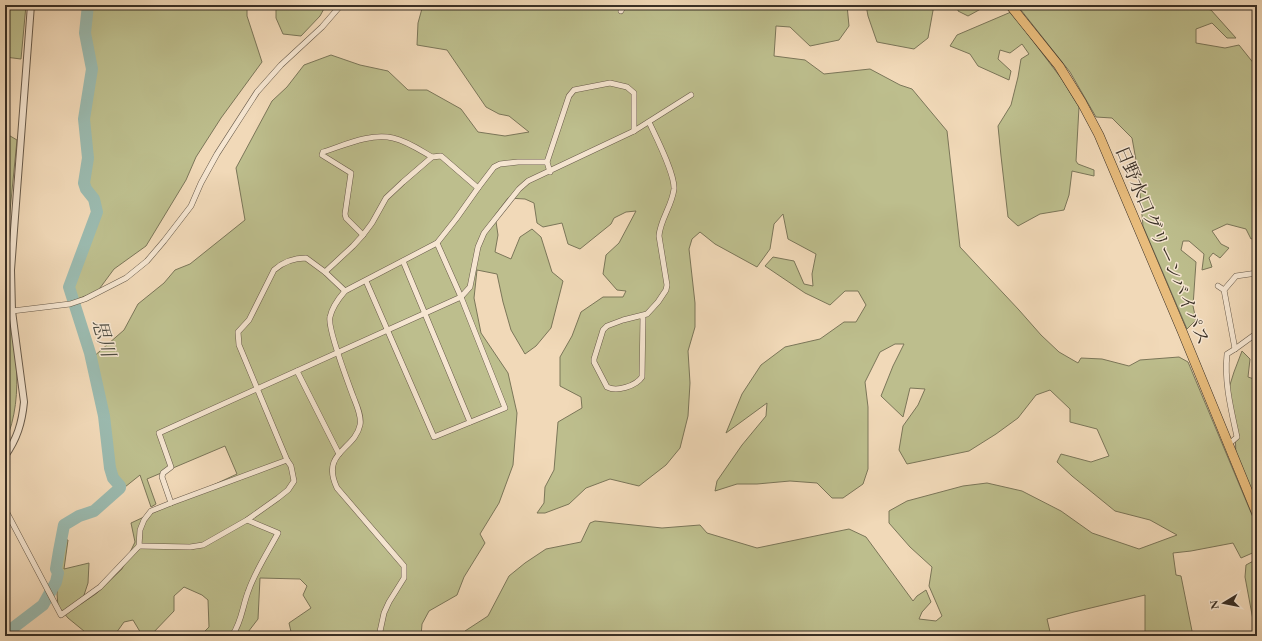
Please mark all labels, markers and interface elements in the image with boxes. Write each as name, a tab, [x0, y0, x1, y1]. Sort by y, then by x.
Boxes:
street label: 日野水口グリーンバイパス	[1111, 142, 1215, 348]
water label: 思川	[87, 316, 122, 362]
north arrow	[1204, 583, 1244, 623]
text: N	[1206, 599, 1222, 610]

